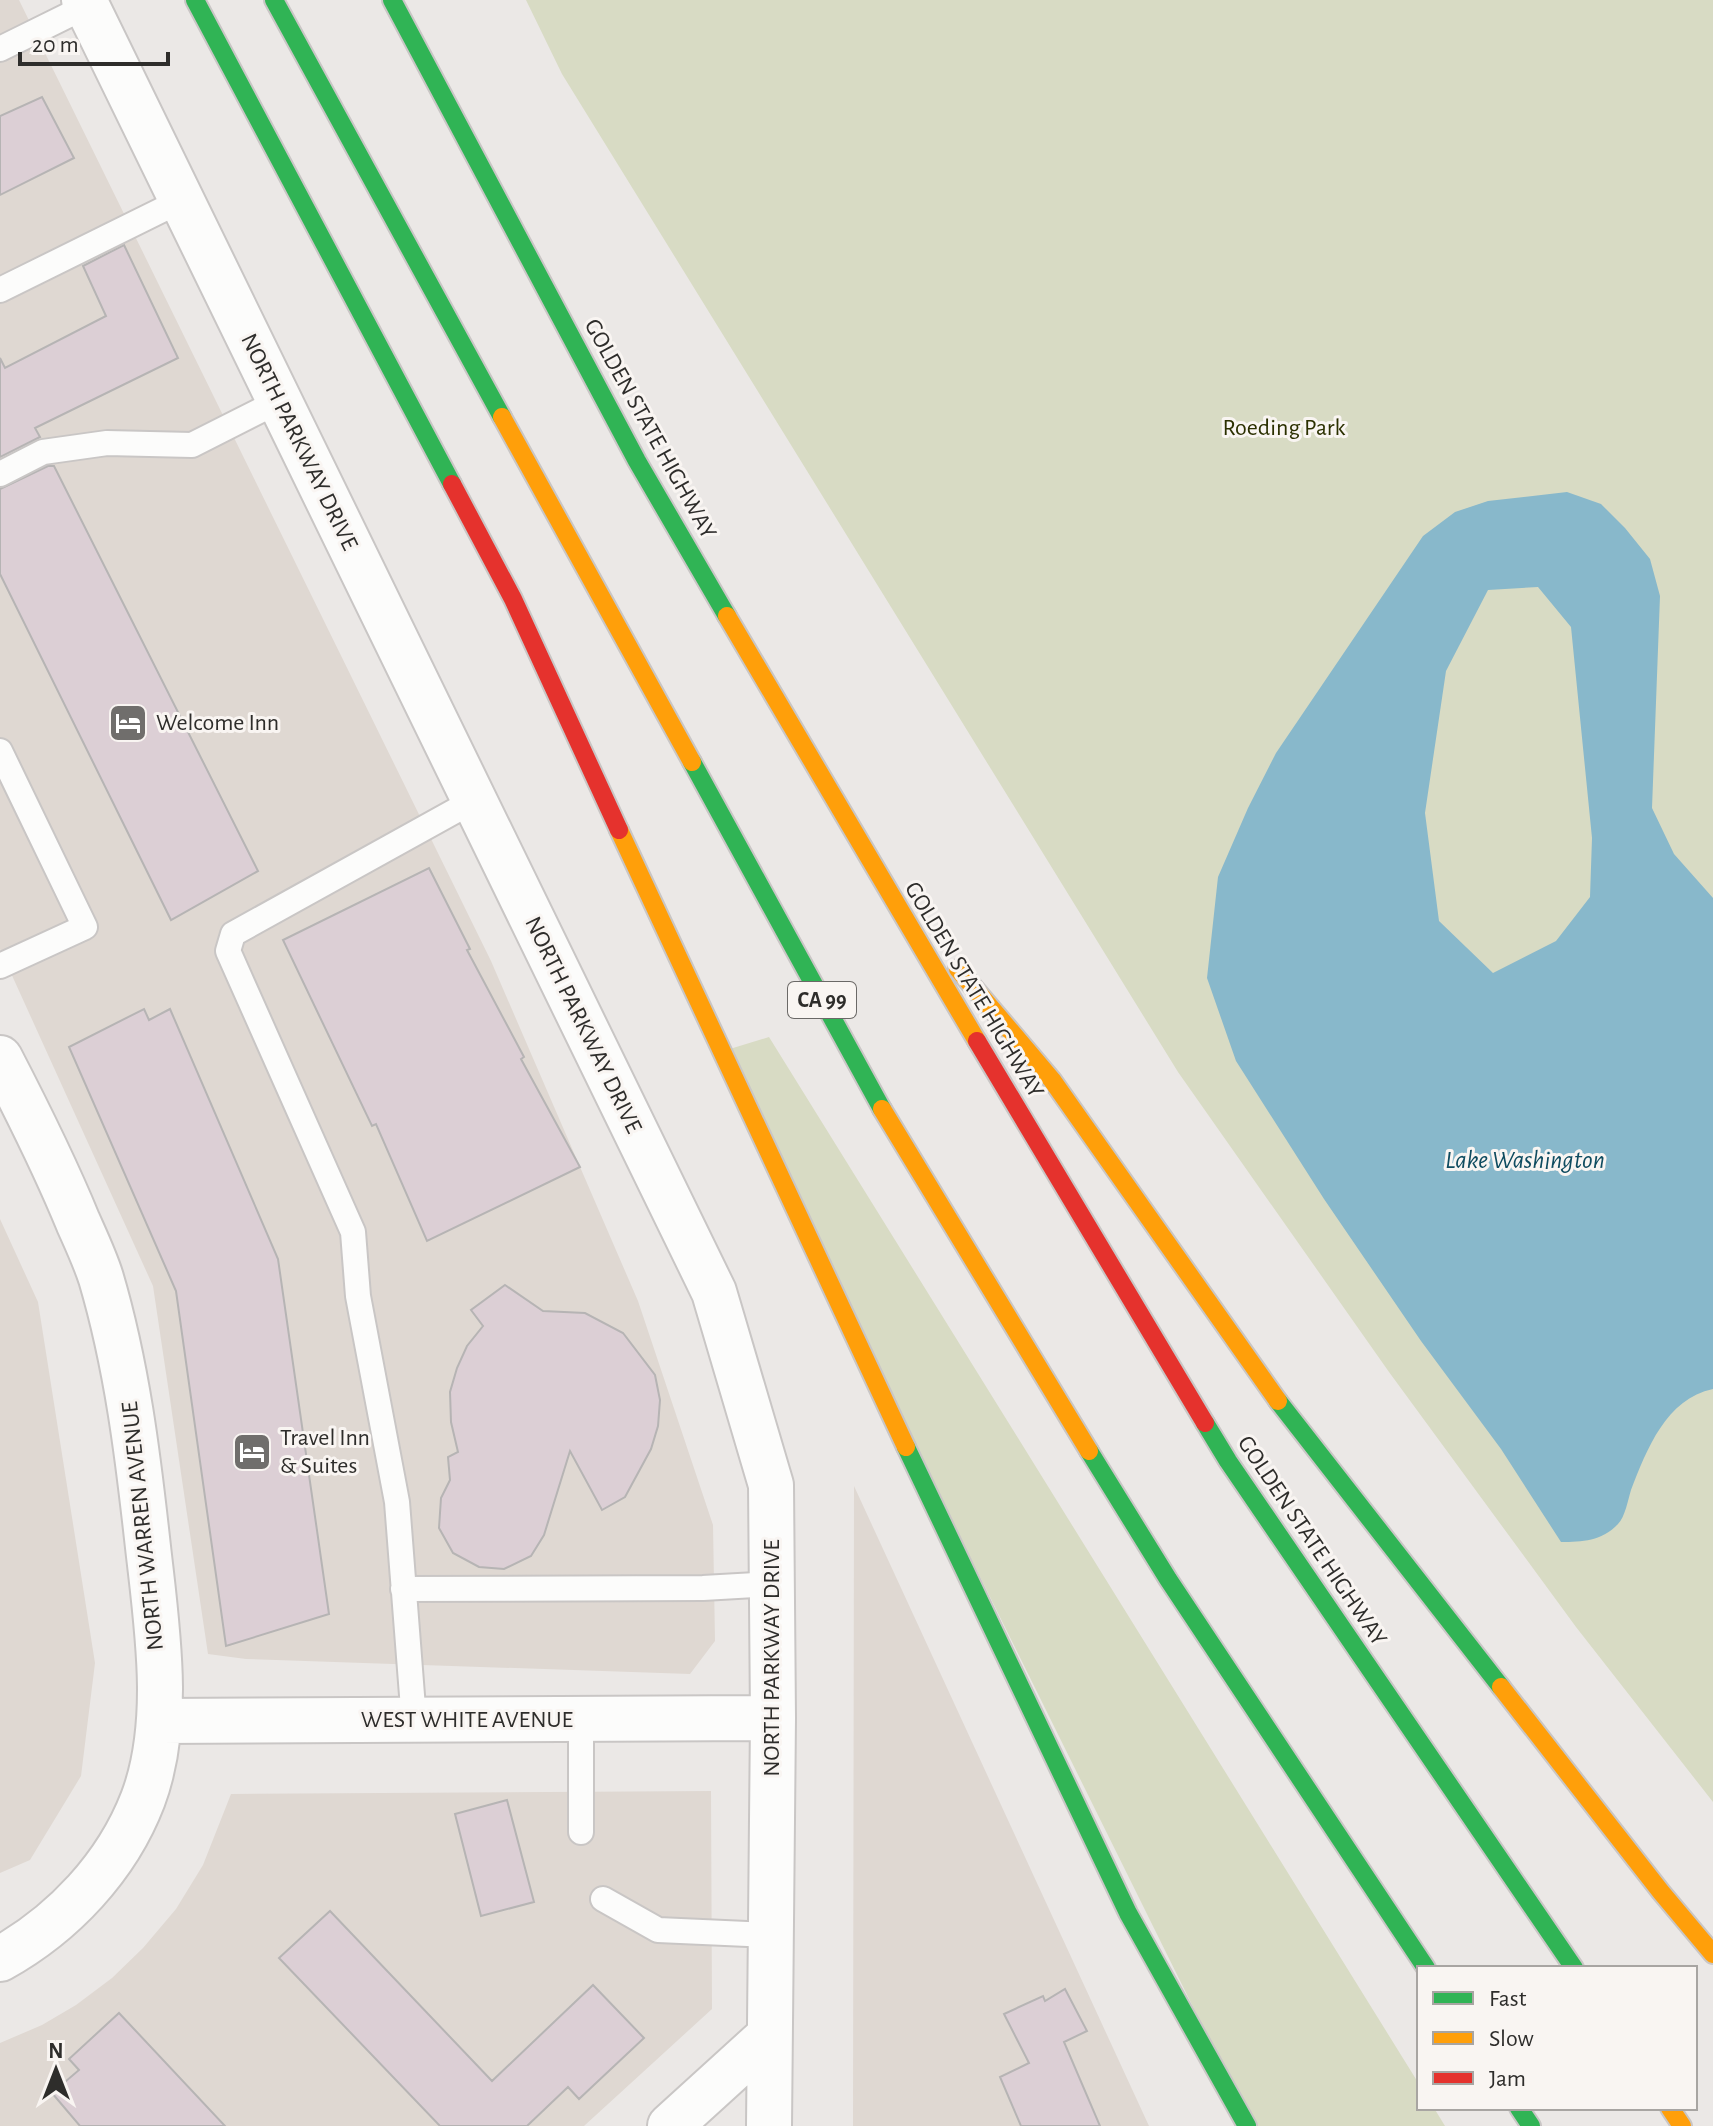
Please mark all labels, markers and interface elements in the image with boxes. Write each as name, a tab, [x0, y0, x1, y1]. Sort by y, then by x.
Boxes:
scale bar	[20, 16, 168, 66]
text: 20 m	[32, 33, 79, 57]
street label: GOLDEN STATE HIGHWAY	[580, 315, 721, 543]
street label: NORTH PARKWAY DRIVE	[236, 330, 362, 554]
park label: Roeding Park	[1223, 416, 1346, 440]
hotel icon: Welcome Inn	[107, 702, 149, 744]
place label: Welcome Inn	[156, 711, 279, 735]
street label: GOLDEN STATE HIGHWAY	[900, 878, 1048, 1102]
street label: NORTH PARKWAY DRIVE	[520, 913, 646, 1137]
road number: CA 99	[788, 982, 856, 1018]
water label: Lake Washington	[1445, 1147, 1605, 1173]
street label: NORTH WARREN AVENUE	[118, 1400, 168, 1652]
place label: Travel Inn & Suites	[280, 1426, 370, 1478]
hotel icon: Travel Inn & Suites	[231, 1431, 273, 1473]
street label: GOLDEN STATE HIGHWAY	[1233, 1432, 1391, 1651]
street label: NORTH PARKWAY DRIVE	[760, 1539, 784, 1777]
street label: WEST WHITE AVENUE	[361, 1708, 574, 1732]
legend	[1417, 1966, 1697, 2110]
text: Fast	[1489, 1987, 1527, 2011]
text: Slow	[1489, 2027, 1534, 2051]
north arrow	[16, 2030, 96, 2110]
text: N	[48, 2040, 64, 2062]
text: Jam	[1489, 2067, 1526, 2091]

